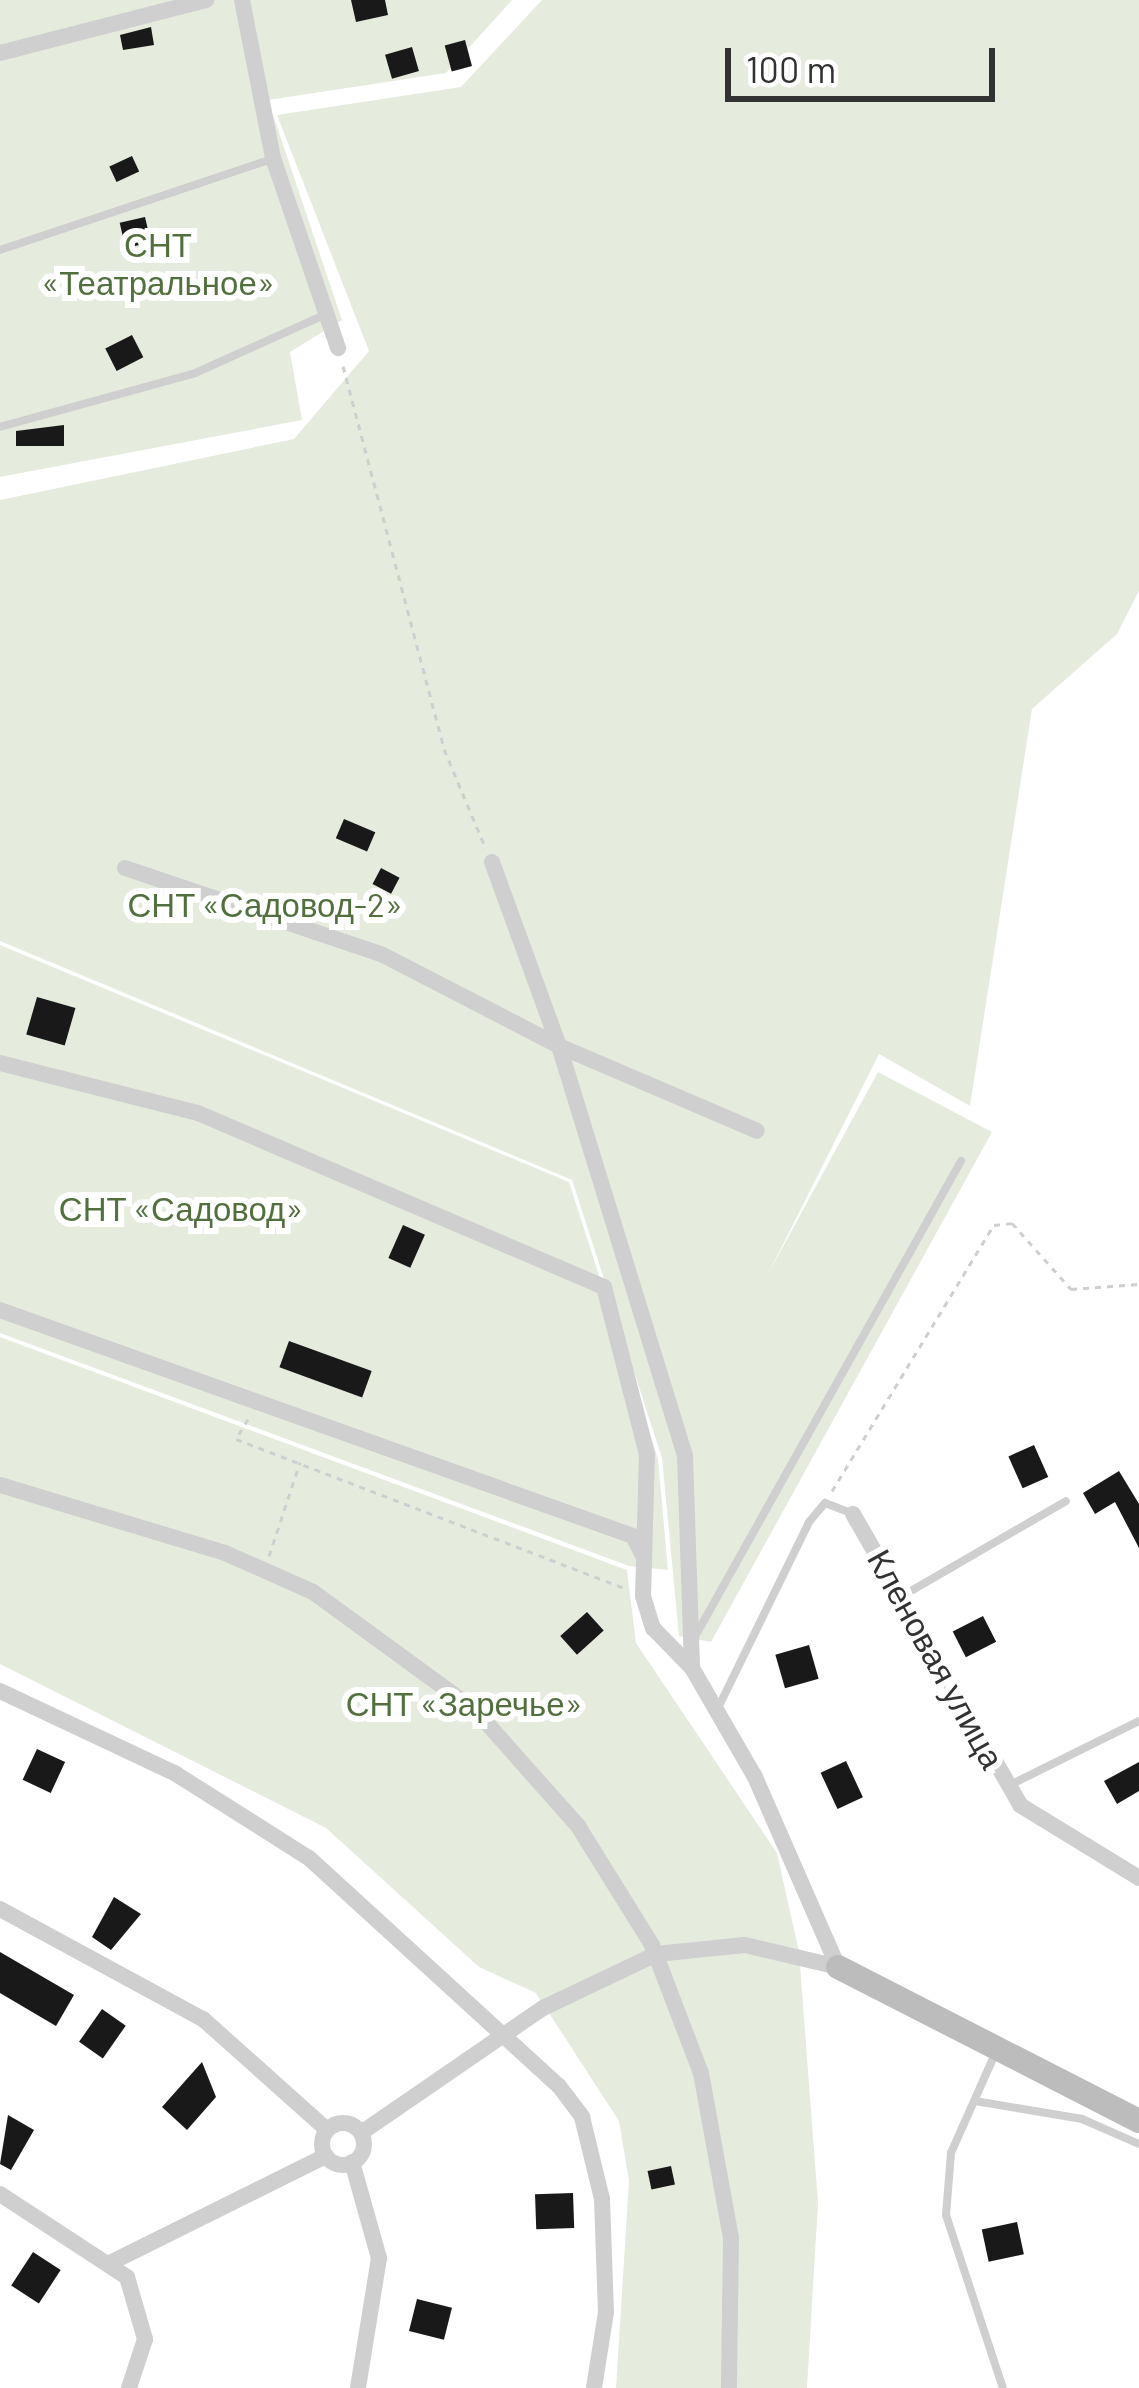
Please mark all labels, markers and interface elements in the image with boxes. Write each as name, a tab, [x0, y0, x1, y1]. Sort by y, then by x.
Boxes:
scale bar	[731, 24, 1001, 98]
text: 100 m	[746, 47, 836, 90]
park label: СНТ «Театральное»	[41, 225, 275, 303]
park label: СНТ «Садовод-2»	[128, 885, 402, 925]
park label: СНТ «Садовод»	[59, 1189, 303, 1229]
street label: Кленовая улица	[860, 1543, 1012, 1775]
park label: СНТ «Заречье»	[346, 1684, 582, 1724]

